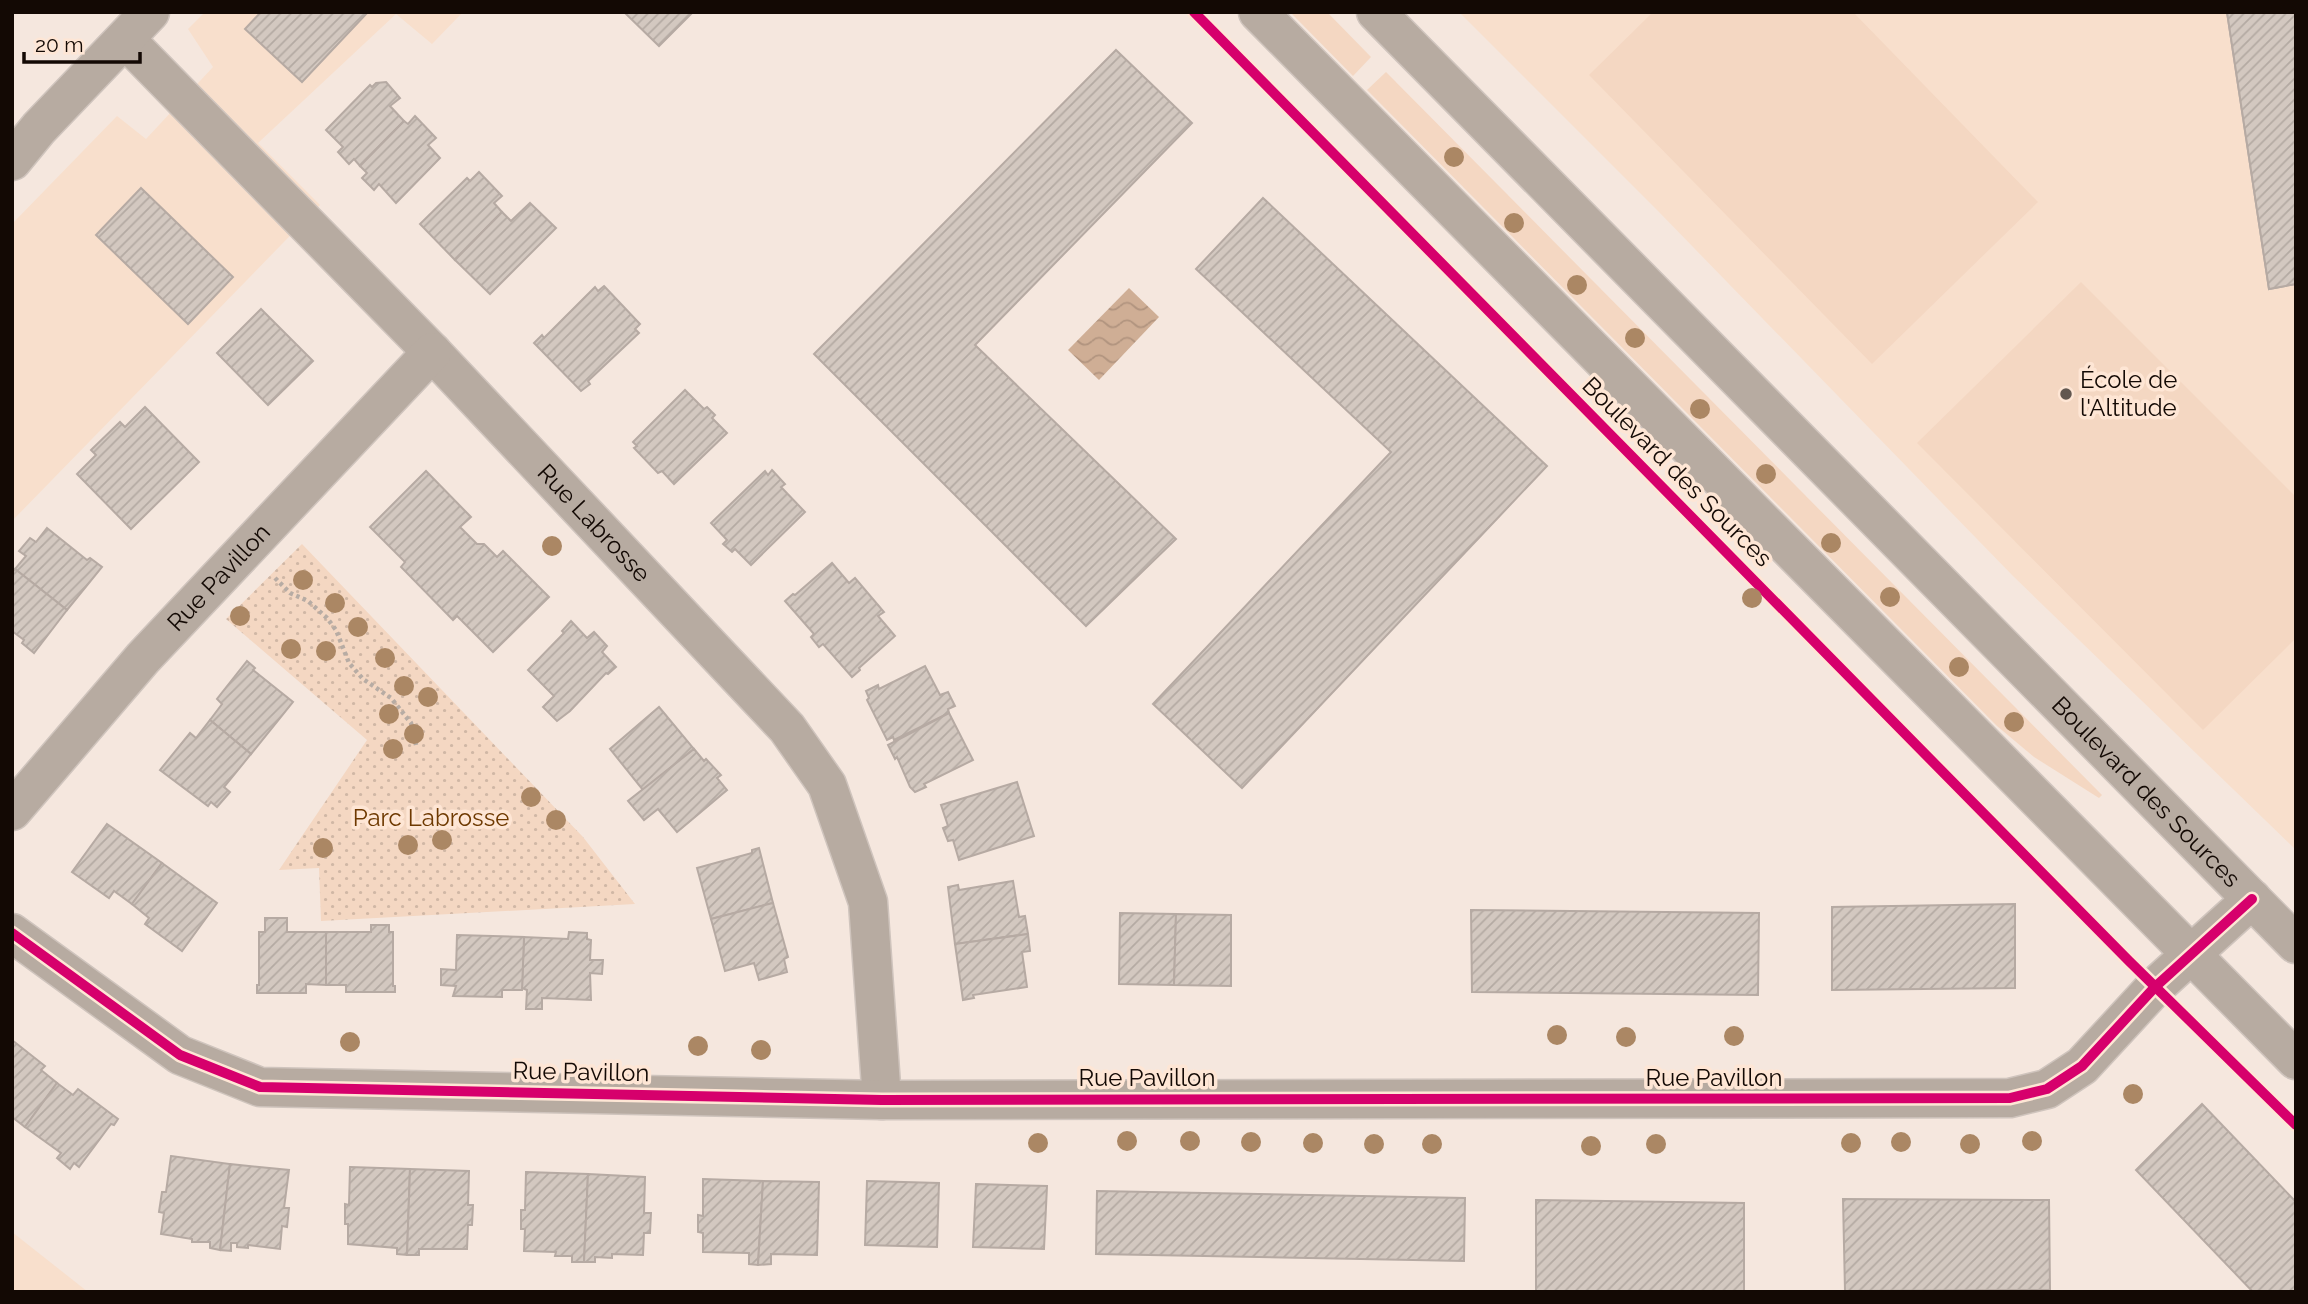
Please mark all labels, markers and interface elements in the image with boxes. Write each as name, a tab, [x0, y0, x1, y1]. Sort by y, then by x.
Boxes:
scale bar	[24, 21, 140, 65]
text: 20 m	[35, 32, 83, 57]
place label: École de l'Altitude	[2080, 365, 2177, 422]
street label: Boulevard des Sources	[1577, 371, 1778, 572]
marker: École de l'Altitude	[2058, 386, 2074, 402]
street label: Rue Labrosse	[532, 458, 657, 588]
street label: Rue Pavillon	[161, 518, 276, 637]
street label: Boulevard des Sources	[2046, 690, 2247, 893]
park label: Parc Labrosse	[353, 803, 509, 832]
street label: Rue Pavillon	[512, 1056, 650, 1087]
street label: Rue Pavillon	[1079, 1063, 1215, 1092]
street label: Rue Pavillon	[1646, 1063, 1782, 1092]

